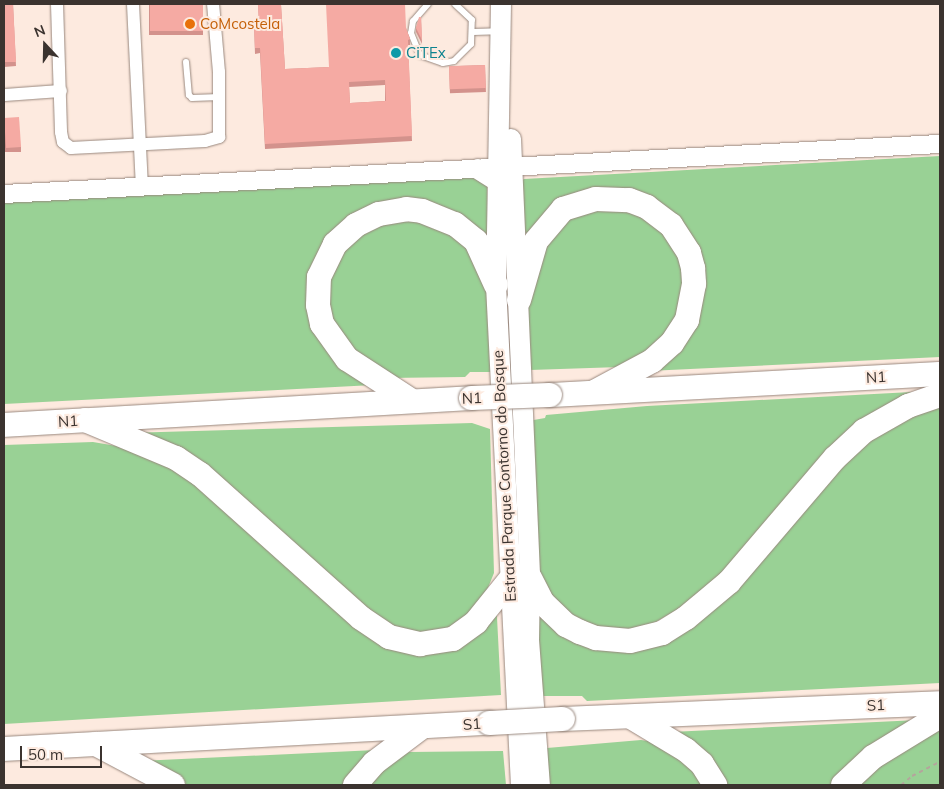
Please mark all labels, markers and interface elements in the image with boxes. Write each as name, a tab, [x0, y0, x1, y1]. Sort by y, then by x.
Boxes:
place label: CoMcostela	[200, 15, 280, 33]
marker: CoMcostela	[184, 18, 196, 30]
north arrow	[20, 20, 70, 70]
text: N	[31, 21, 48, 41]
place label: CiTEx	[406, 44, 446, 62]
marker: CiTEx	[390, 47, 402, 59]
street label: Estrada Parque Contorno do Bosque	[488, 350, 520, 602]
street label: N1	[865, 367, 887, 387]
street label: N1	[462, 389, 482, 407]
street label: N1	[57, 411, 79, 431]
street label: S1	[867, 696, 885, 714]
street label: S1	[462, 714, 482, 734]
scale bar	[22, 736, 105, 768]
text: 50 m	[28, 745, 63, 764]

